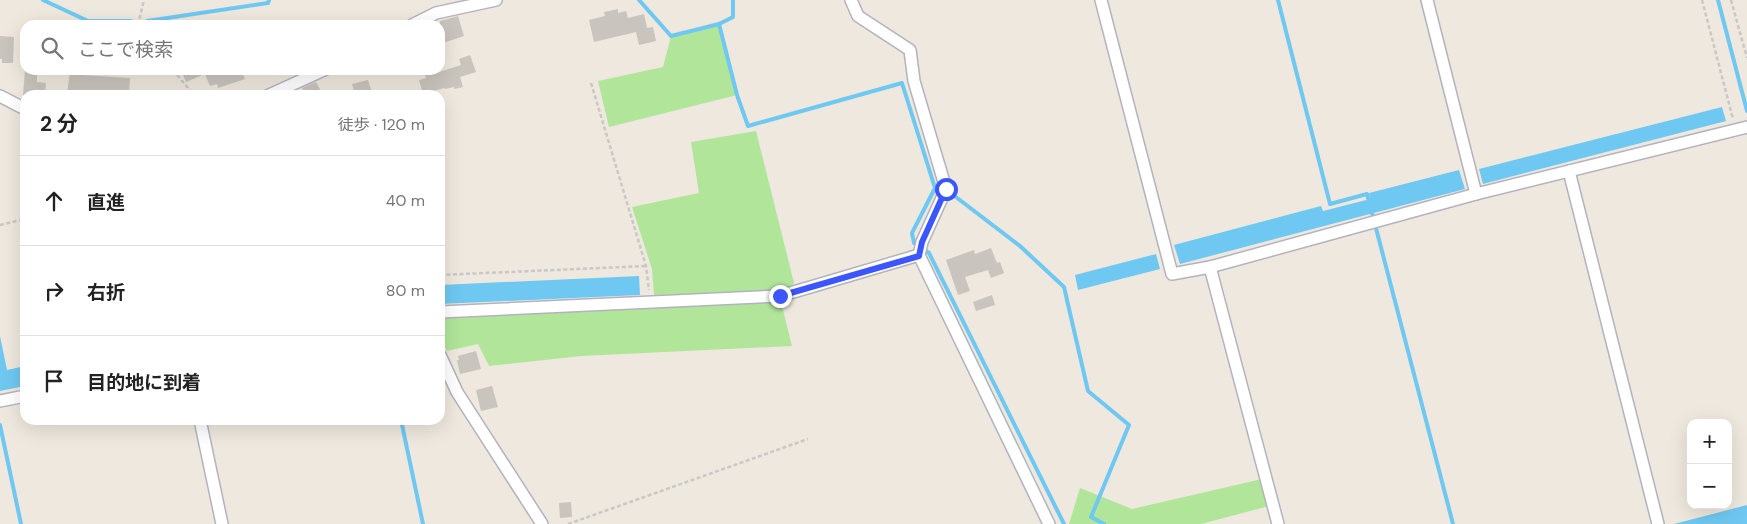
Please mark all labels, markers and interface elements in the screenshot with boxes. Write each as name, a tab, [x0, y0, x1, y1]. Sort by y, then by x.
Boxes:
search box	[20, 20, 445, 75]
icon: search	[38, 34, 66, 62]
text: ここで検索	[78, 37, 173, 62]
text: 2 分	[40, 110, 78, 138]
text: 徒歩 · 120 m	[338, 114, 425, 135]
route start	[935, 178, 958, 201]
icon: ahead	[40, 187, 68, 215]
text: 直進	[87, 190, 125, 215]
text: 40 m	[386, 190, 425, 211]
icon: right	[40, 277, 68, 305]
text: 右折	[87, 280, 125, 305]
text: 80 m	[386, 280, 425, 301]
route end	[769, 285, 792, 308]
icon: arrive	[40, 367, 68, 395]
text: 目的地に到着	[87, 370, 201, 395]
map controls	[1687, 419, 1732, 509]
button: +	[1687, 419, 1732, 464]
button: −	[1687, 464, 1732, 509]

